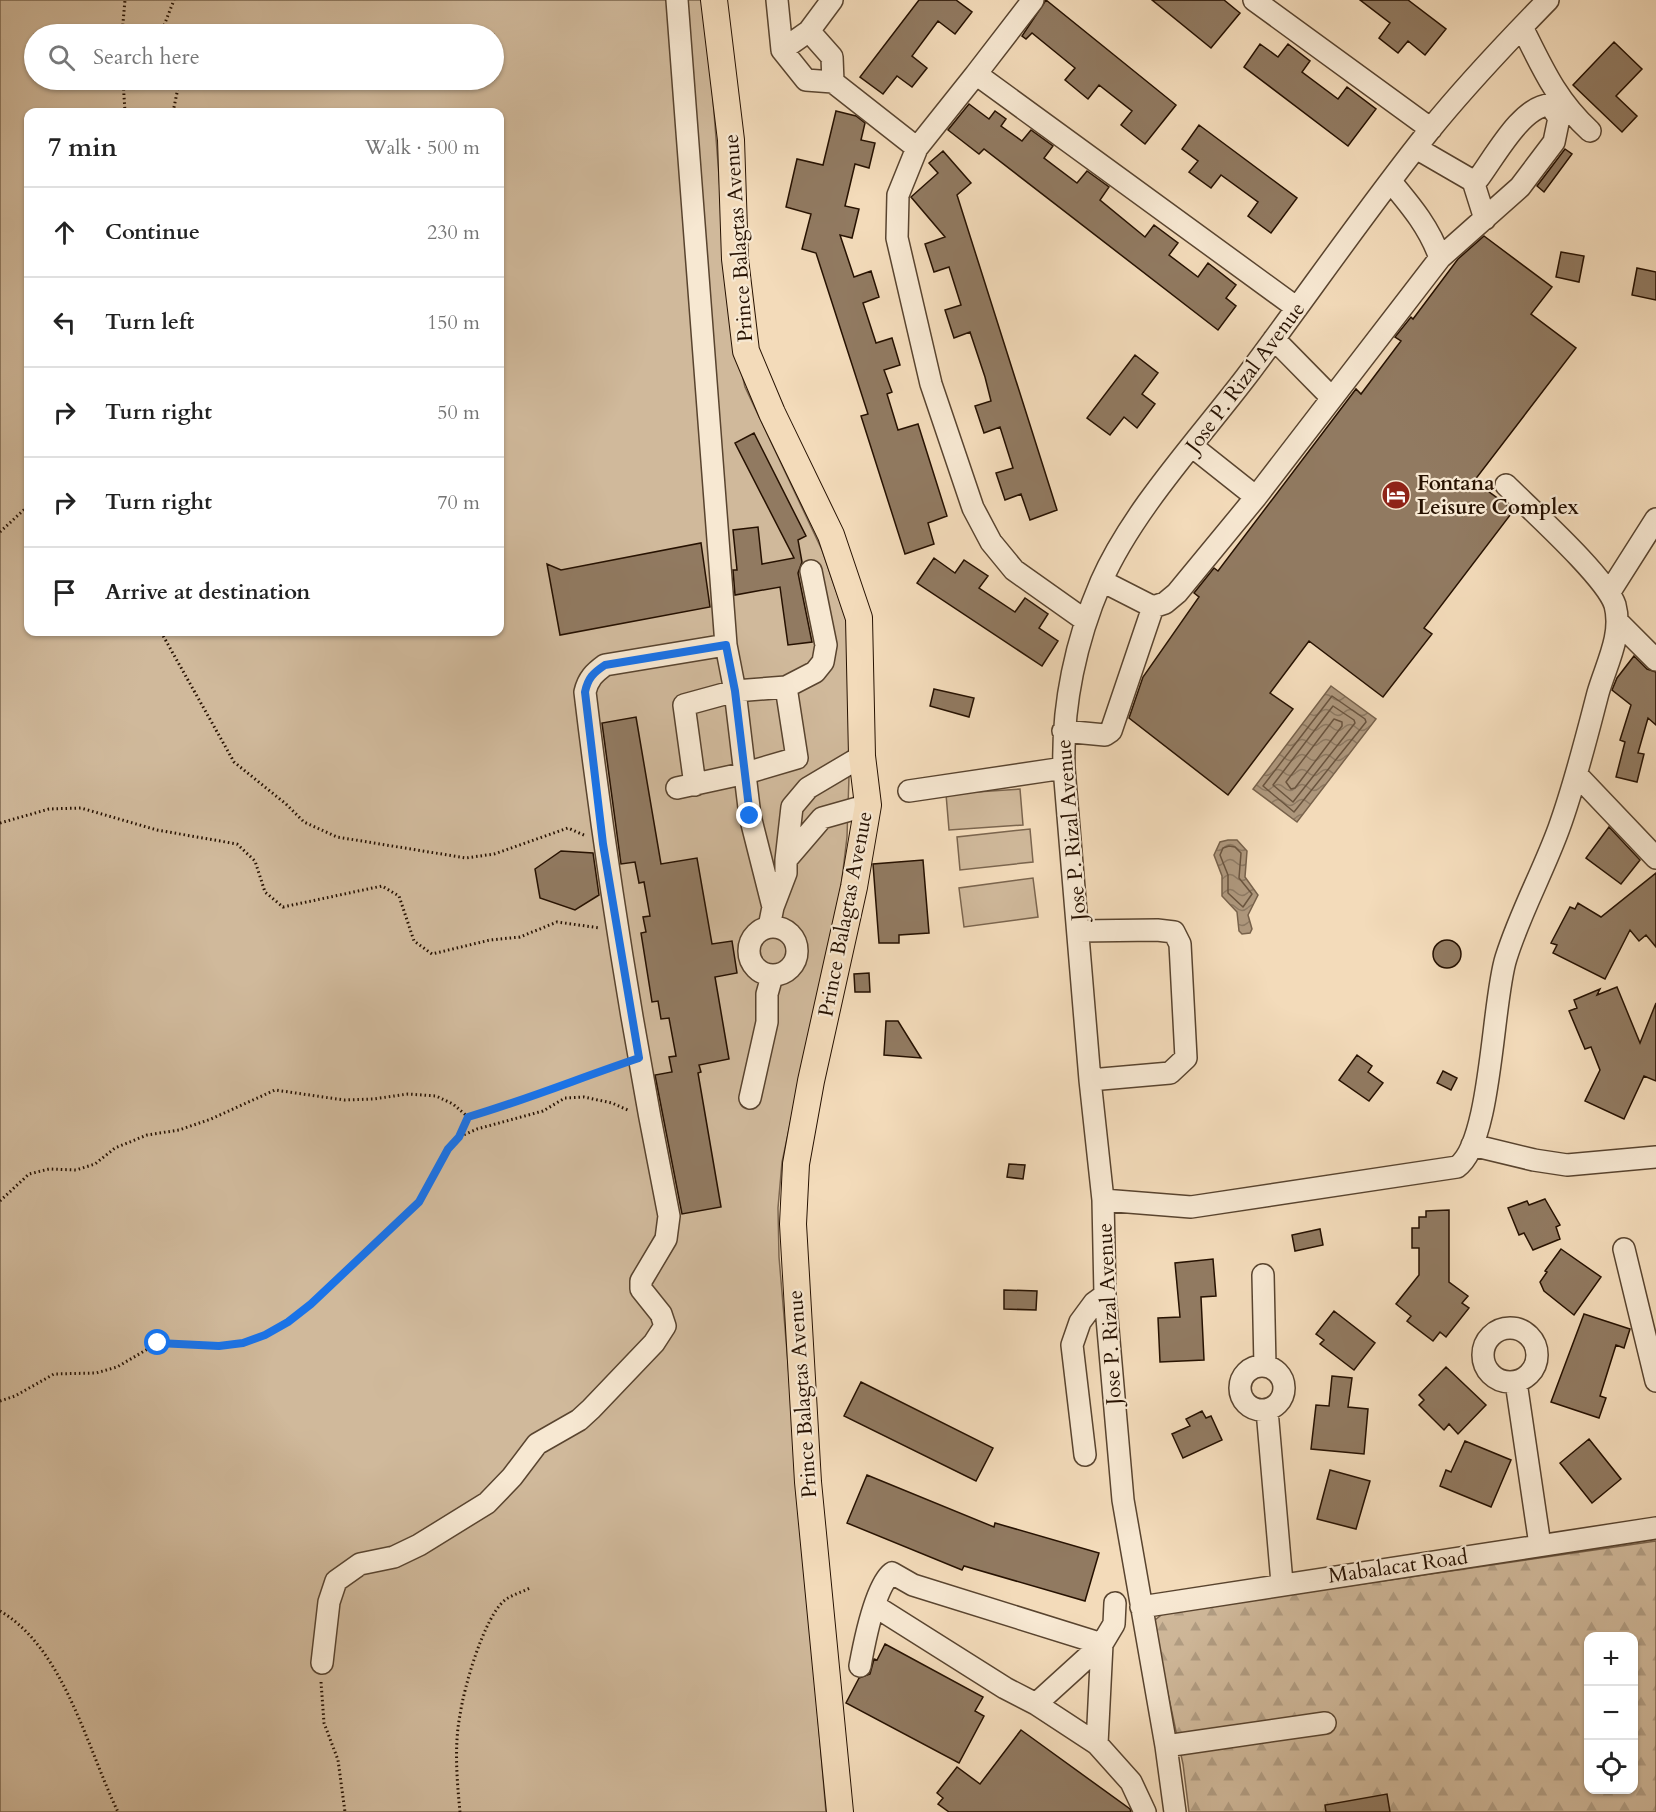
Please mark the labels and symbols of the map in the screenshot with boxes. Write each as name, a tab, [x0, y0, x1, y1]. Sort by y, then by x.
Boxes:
street label: Prince Balagtas Avenue	[717, 133, 760, 343]
street label: Jose P. Rizal Avenue	[1177, 296, 1312, 461]
place label: Fontana Leisure Complex	[1417, 469, 1580, 522]
hotel icon: Fontana Leisure Complex	[1380, 479, 1412, 511]
street label: Jose P. Rizal Avenue	[1049, 738, 1094, 925]
route end	[736, 802, 762, 828]
street label: Prince Balagtas Avenue	[811, 809, 880, 1019]
street label: Jose P. Rizal Avenue	[1090, 1222, 1129, 1409]
street label: Prince Balagtas Avenue	[781, 1289, 824, 1499]
route start	[144, 1329, 170, 1355]
street label: Mabalacat Road	[1326, 1542, 1470, 1591]

